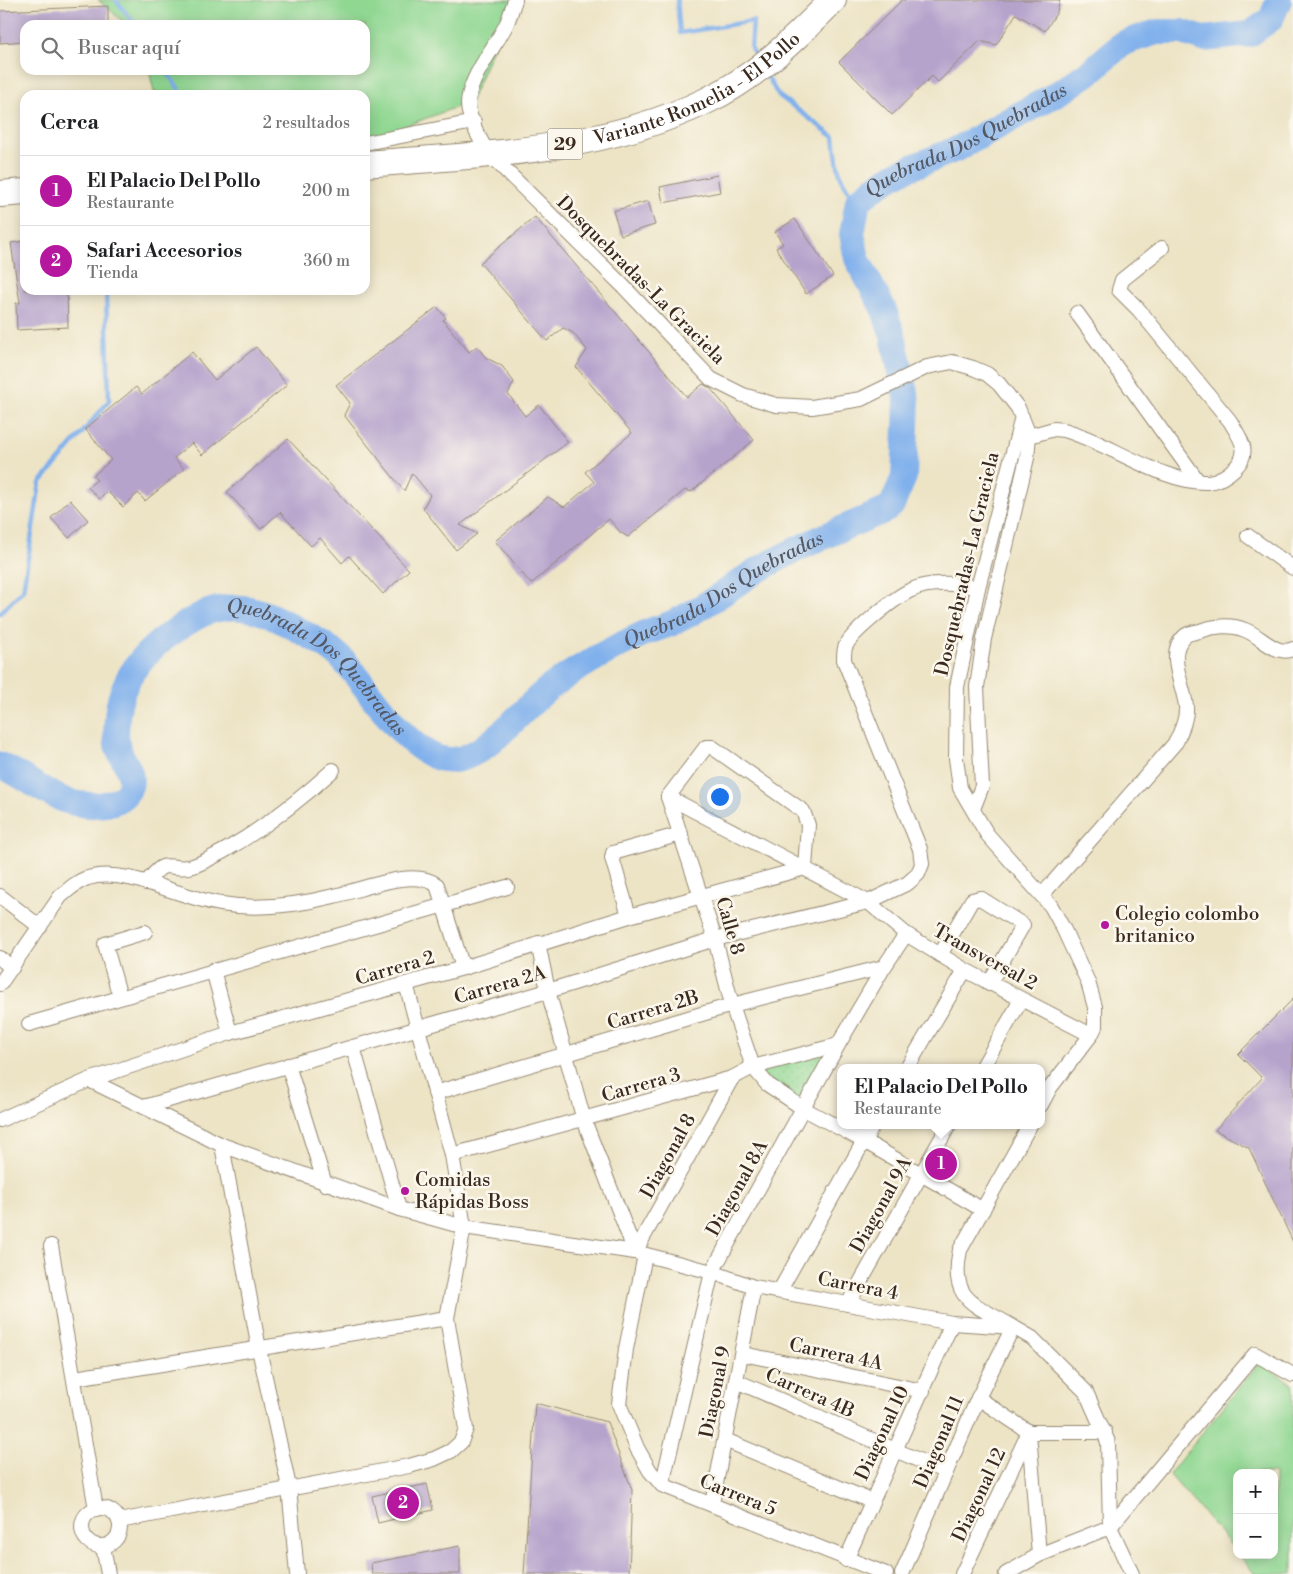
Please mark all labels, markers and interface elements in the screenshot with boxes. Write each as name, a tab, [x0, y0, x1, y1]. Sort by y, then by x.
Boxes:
search box	[20, 20, 370, 75]
street label: Variante Romelia - El Pollo	[590, 27, 805, 150]
icon: search	[38, 34, 66, 62]
text: Buscar aquí	[78, 36, 180, 60]
water label: Quebrada Dos Quebradas	[860, 78, 1072, 203]
text: Cerca	[40, 110, 99, 136]
text: 2 resultados	[263, 113, 350, 133]
road number: 29	[548, 128, 582, 160]
text: El Palacio Del Pollo	[87, 169, 261, 193]
text: 1	[52, 181, 60, 201]
text: 200 m	[302, 181, 350, 201]
street label: Dosquebradas-La Graciela	[551, 190, 731, 370]
text: Restaurante	[87, 193, 174, 213]
text: Safari Accesorios	[87, 239, 242, 263]
text: 2	[51, 251, 61, 271]
text: 360 m	[304, 251, 350, 271]
text: Tienda	[87, 263, 138, 283]
street label: Dosquebradas-La Graciela	[930, 449, 1005, 678]
water label: Quebrada Dos Quebradas	[619, 526, 828, 654]
water label: Quebrada Dos Quebradas	[226, 595, 412, 742]
your location	[707, 784, 733, 810]
street label: Calle 8	[710, 894, 750, 958]
place label: Colegio colombo britanico	[1115, 902, 1259, 948]
street label: Transversal 2	[929, 918, 1041, 996]
marker: Colegio colombo britanico	[1099, 919, 1111, 931]
street label: Carrera 2	[353, 945, 437, 991]
street label: Carrera 2A	[451, 960, 550, 1010]
street label: Carrera 2B	[604, 985, 702, 1035]
street label: Carrera 3	[599, 1062, 683, 1108]
popup	[837, 1064, 1045, 1129]
text: El Palacio Del Pollo	[854, 1075, 1028, 1099]
text: Restaurante	[854, 1099, 942, 1119]
street label: Diagonal 8	[635, 1109, 701, 1203]
street label: Diagonal 8A	[701, 1135, 774, 1240]
pin: 1	[925, 1145, 957, 1183]
street label: Diagonal 9A	[845, 1152, 918, 1257]
place label: Comidas Rápidas Boss	[415, 1168, 529, 1214]
marker: Comidas Rápidas Boss	[399, 1185, 411, 1197]
street label: Carrera 4	[816, 1266, 900, 1306]
street label: Carrera 4A	[787, 1332, 886, 1376]
street label: Diagonal 9	[694, 1344, 736, 1440]
street label: Carrera 4B	[762, 1363, 858, 1423]
street label: Diagonal 10	[850, 1382, 914, 1484]
street label: Diagonal 11	[909, 1392, 969, 1492]
street label: Diagonal 12	[947, 1444, 1011, 1546]
street label: Carrera 5	[696, 1469, 780, 1521]
map controls	[1233, 1469, 1278, 1559]
button: +	[1233, 1469, 1278, 1514]
pin: 2	[387, 1484, 419, 1522]
button: −	[1233, 1514, 1278, 1559]

